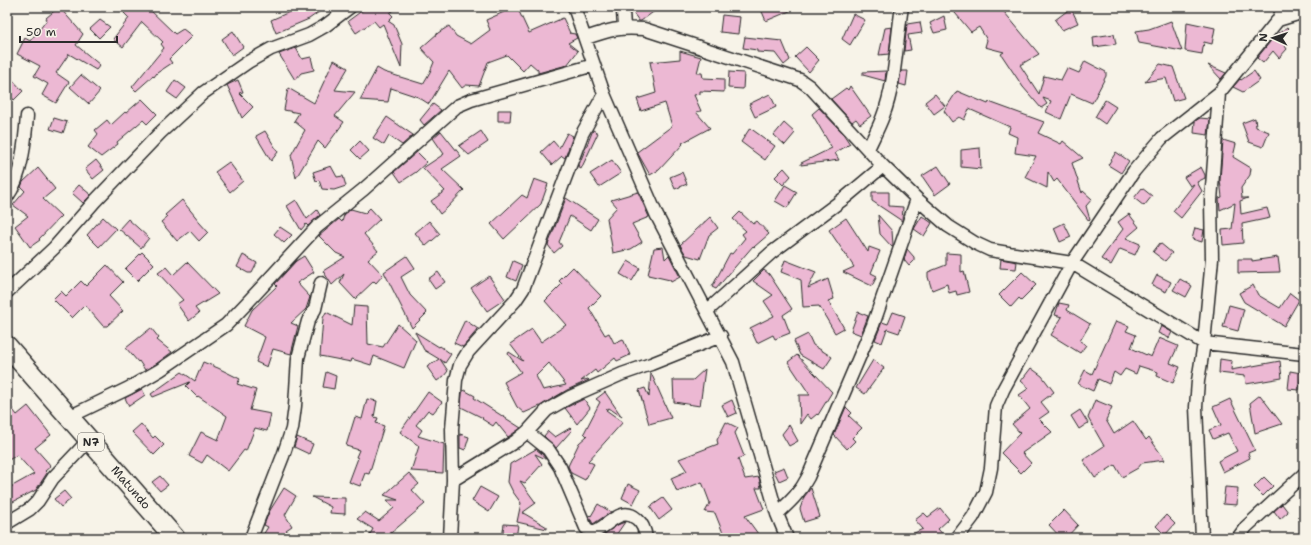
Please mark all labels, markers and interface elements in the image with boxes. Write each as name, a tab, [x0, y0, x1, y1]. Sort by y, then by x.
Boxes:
scale bar	[20, 18, 117, 44]
north arrow	[1253, 18, 1293, 58]
text: 50 m	[26, 24, 56, 40]
text: N	[1256, 32, 1271, 42]
road number: N7	[78, 433, 104, 451]
street label: Matundo	[107, 462, 154, 513]

